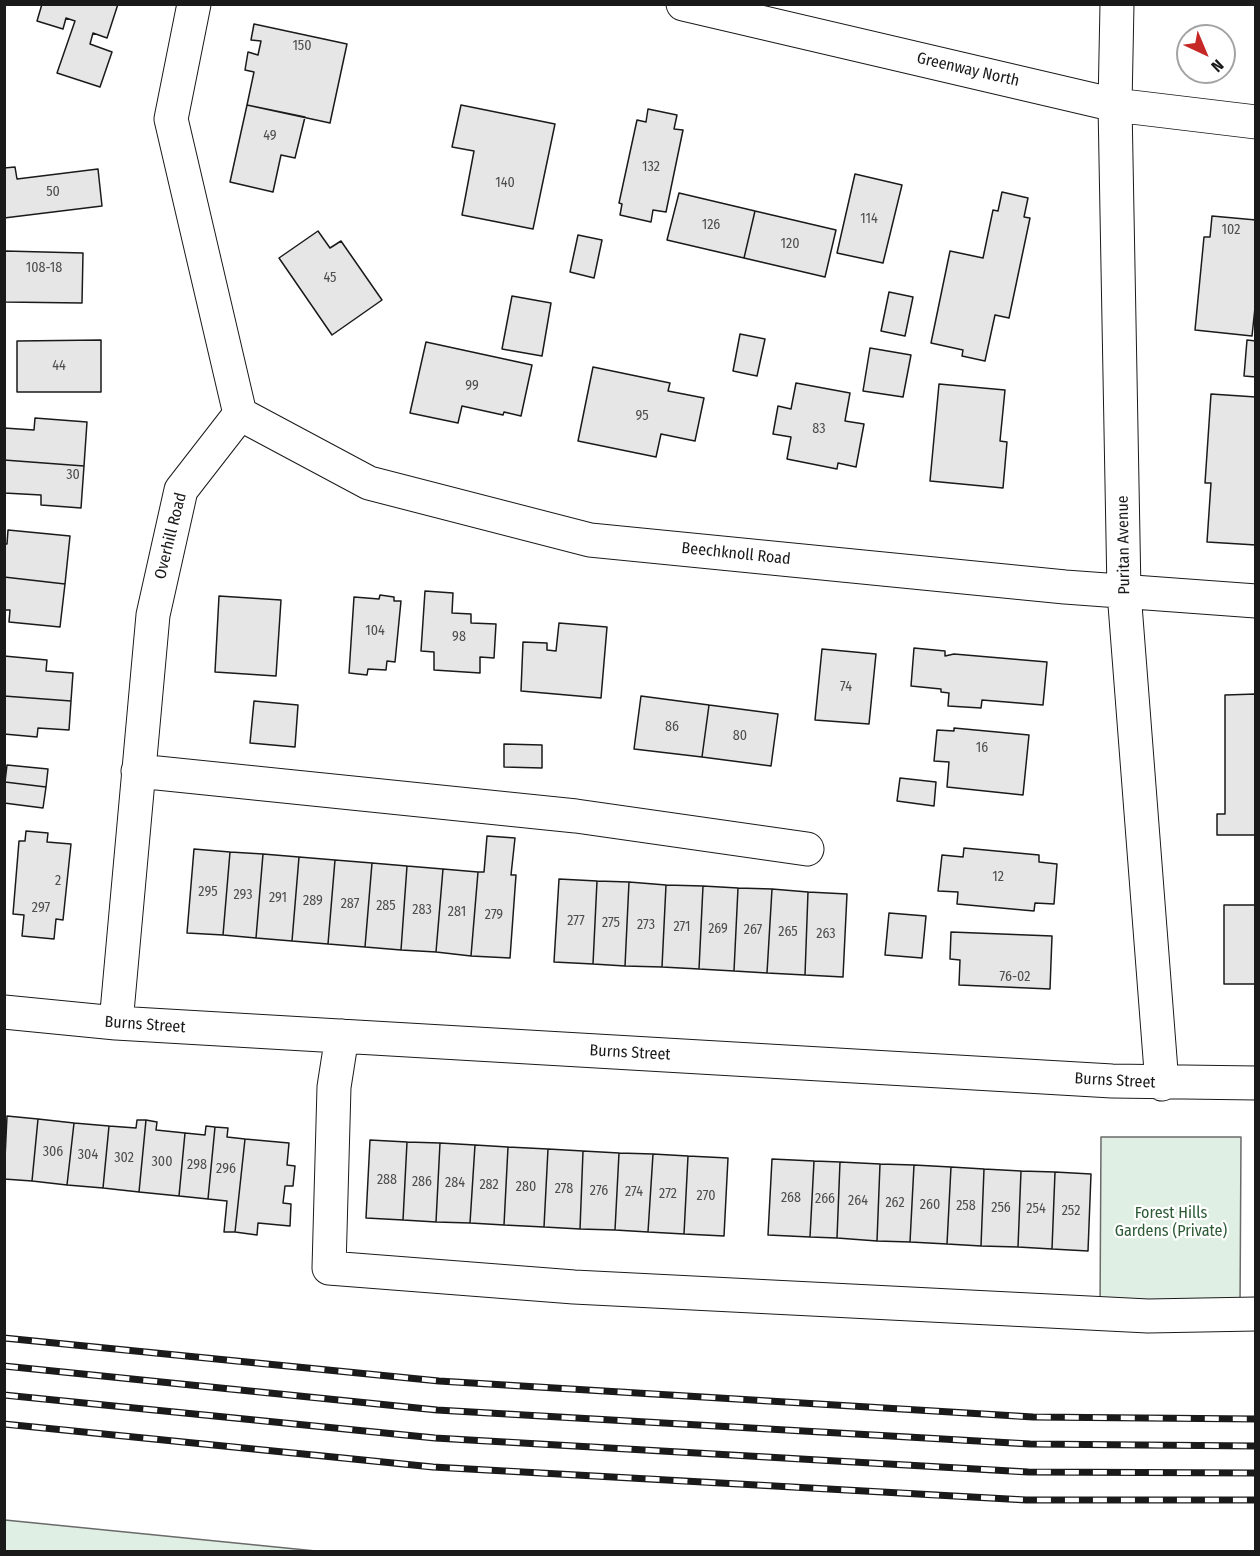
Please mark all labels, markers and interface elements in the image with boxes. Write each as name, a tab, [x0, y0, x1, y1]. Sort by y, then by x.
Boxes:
north arrow	[1176, 24, 1236, 84]
house number: 150	[292, 38, 312, 54]
street label: Greenway North	[915, 49, 1021, 91]
text: N	[1207, 56, 1228, 76]
house number: 49	[263, 128, 277, 144]
house number: 132	[642, 159, 660, 175]
house number: 140	[495, 175, 515, 191]
house number: 50	[46, 184, 60, 200]
house number: 114	[860, 211, 878, 227]
house number: 126	[702, 217, 720, 233]
house number: 102	[1222, 222, 1240, 238]
house number: 120	[781, 236, 799, 252]
house number: 108-18	[26, 260, 62, 276]
house number: 45	[323, 270, 337, 286]
house number: 44	[52, 358, 66, 374]
house number: 99	[465, 378, 479, 394]
house number: 95	[635, 408, 649, 424]
house number: 83	[812, 421, 826, 437]
house number: 30	[66, 467, 80, 483]
street label: Overhill Road	[151, 491, 191, 581]
street label: Puritan Avenue	[1114, 495, 1134, 595]
street label: Beechknoll Road	[681, 539, 791, 569]
house number: 104	[365, 623, 385, 639]
house number: 98	[452, 629, 466, 645]
house number: 74	[840, 679, 852, 695]
house number: 86	[665, 719, 679, 735]
house number: 80	[733, 728, 747, 744]
house number: 16	[976, 740, 988, 756]
house number: 12	[992, 869, 1004, 885]
house number: 2	[55, 873, 61, 889]
house number: 295	[198, 884, 218, 900]
house number: 293	[234, 887, 252, 903]
house number: 291	[269, 890, 287, 906]
house number: 289	[303, 893, 323, 909]
house number: 287	[341, 896, 359, 912]
house number: 285	[376, 898, 396, 914]
house number: 297	[32, 900, 50, 916]
house number: 283	[412, 902, 432, 918]
house number: 281	[448, 904, 466, 920]
house number: 279	[485, 907, 503, 923]
house number: 277	[567, 913, 585, 929]
house number: 275	[602, 915, 620, 931]
house number: 273	[637, 917, 655, 933]
house number: 271	[673, 919, 691, 935]
house number: 269	[708, 921, 728, 937]
house number: 267	[744, 922, 762, 938]
house number: 265	[778, 924, 798, 940]
house number: 263	[816, 926, 836, 942]
house number: 76-02	[1000, 969, 1030, 985]
street label: Burns Street	[104, 1013, 186, 1037]
street label: Burns Street	[589, 1041, 671, 1065]
street label: Burns Street	[1074, 1069, 1156, 1093]
house number: 306	[43, 1144, 63, 1160]
house number: 304	[78, 1147, 98, 1163]
house number: 302	[114, 1150, 134, 1166]
house number: 300	[152, 1154, 172, 1170]
house number: 298	[187, 1157, 207, 1173]
house number: 296	[216, 1161, 236, 1177]
house number: 288	[377, 1172, 397, 1188]
house number: 286	[412, 1174, 432, 1190]
house number: 284	[445, 1175, 465, 1191]
house number: 282	[479, 1177, 499, 1193]
house number: 280	[516, 1179, 536, 1195]
house number: 278	[555, 1181, 573, 1197]
house number: 276	[590, 1183, 608, 1199]
house number: 274	[625, 1184, 643, 1200]
house number: 272	[659, 1186, 677, 1202]
house number: 270	[697, 1188, 715, 1204]
house number: 268	[781, 1190, 801, 1206]
house number: 266	[815, 1191, 835, 1207]
house number: 264	[848, 1193, 868, 1209]
house number: 262	[885, 1195, 905, 1211]
house number: 260	[920, 1197, 940, 1213]
house number: 258	[956, 1198, 976, 1214]
house number: 256	[991, 1200, 1011, 1216]
house number: 254	[1026, 1201, 1046, 1217]
house number: 252	[1062, 1203, 1080, 1219]
park label: Forest Hills Gardens (Private)	[1115, 1204, 1227, 1242]

